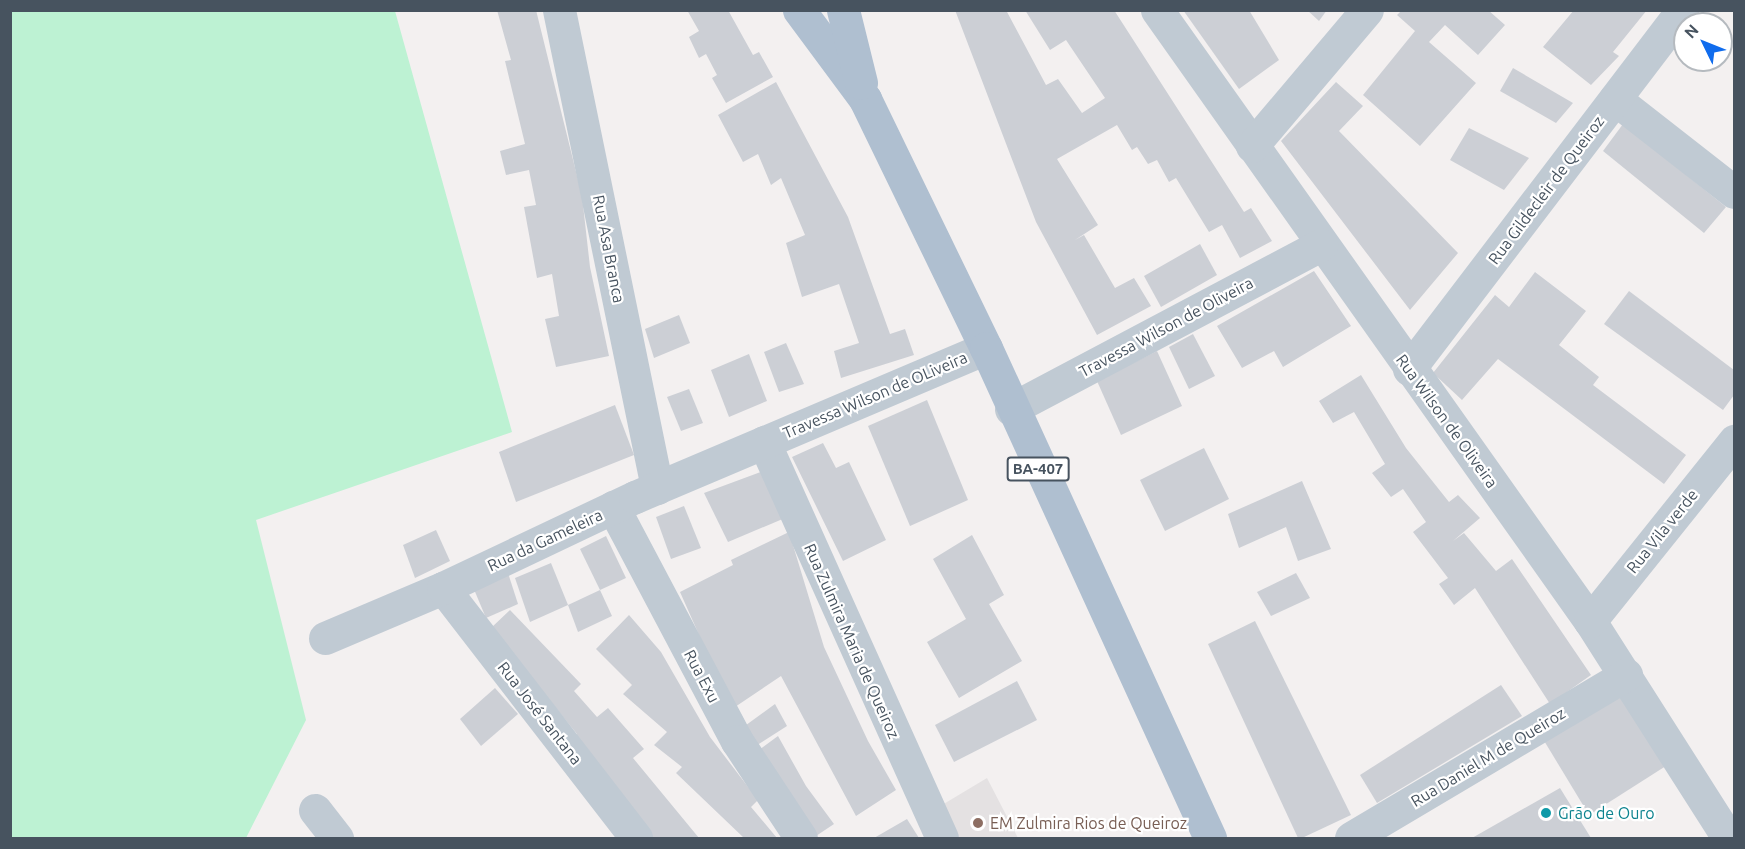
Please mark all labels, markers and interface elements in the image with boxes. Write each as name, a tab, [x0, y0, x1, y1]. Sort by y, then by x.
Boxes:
north arrow	[1673, 12, 1733, 72]
text: N	[1681, 21, 1702, 42]
street label: Rua Gildecleir de Queiroz	[1484, 112, 1608, 268]
street label: Rua Asa Branca	[589, 193, 629, 305]
street label: Travessa Wilson de Oliveira	[1076, 273, 1256, 381]
street label: Travessa Wilson de OLiveira	[780, 347, 970, 443]
street label: Rua Wilson de Oliveira	[1392, 350, 1502, 492]
road number: BA-407	[1006, 457, 1070, 481]
street label: Rua Vila verde	[1622, 485, 1702, 577]
street label: Rua da Gameleira	[484, 505, 606, 575]
street label: Rua Zulmira Maria de Queiroz	[800, 540, 904, 742]
street label: Rua Exu	[680, 646, 724, 706]
street label: Rua José Santana	[494, 658, 586, 768]
street label: Rua Daniel M de Queiroz	[1407, 703, 1569, 811]
place label: Grão de Ouro	[1558, 803, 1655, 823]
marker: Grão de Ouro	[1539, 806, 1553, 820]
place label: EM Zulmira Rios de Queiroz	[990, 813, 1187, 833]
marker: EM Zulmira Rios de Queiroz	[971, 816, 985, 830]

